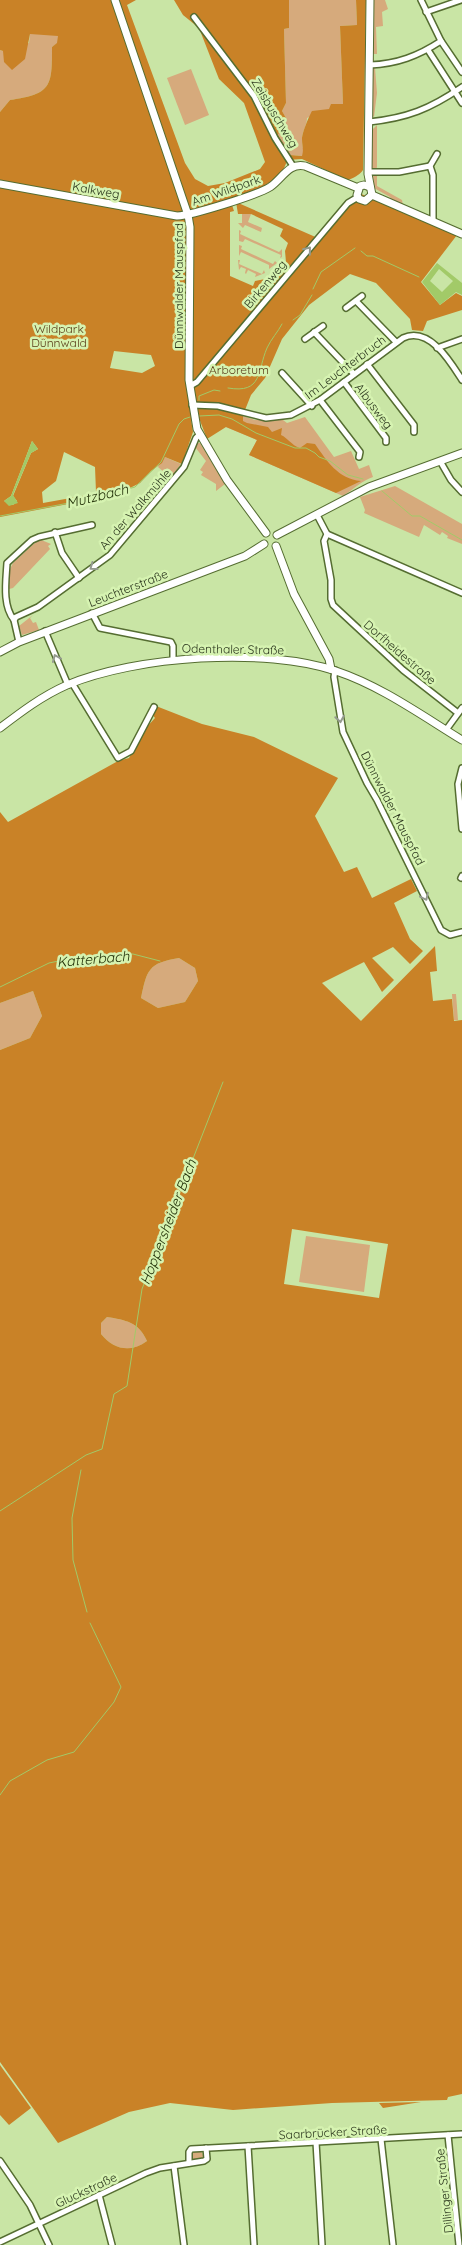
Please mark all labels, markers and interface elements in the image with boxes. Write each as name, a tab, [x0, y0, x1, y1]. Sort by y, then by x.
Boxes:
street label: Zeisbuschweg	[248, 75, 302, 151]
street label: Am Wildpark	[190, 171, 262, 209]
street label: Kalkweg	[71, 178, 121, 202]
street label: Dünnwalder Mauspfad	[171, 223, 186, 349]
one-way arrow	[303, 247, 311, 256]
street label: Birkenweg	[241, 257, 289, 311]
park label: Wildpark Dünnwald	[31, 321, 87, 350]
street label: Im Leuchterbruch	[302, 332, 388, 402]
park label: Arboretum	[209, 362, 269, 377]
street label: Albusweg	[352, 380, 396, 432]
street label: An der Walkmühle	[96, 465, 174, 552]
water label: Mutzbach	[64, 479, 131, 512]
one-way arrow	[90, 562, 99, 570]
street label: Leuchterstraße	[86, 566, 170, 610]
street label: Dorfheidestraße	[361, 617, 439, 688]
street label: Odenthaler Straße	[182, 641, 285, 657]
one-way arrow	[52, 654, 63, 663]
one-way arrow	[335, 714, 345, 723]
street label: Dünnwalder Mauspfad	[358, 748, 428, 868]
one-way arrow	[418, 891, 428, 900]
water label: Katterbach	[56, 947, 131, 971]
water label: Hoppersheider Bach	[136, 1156, 201, 1287]
street label: Saarbrücker Straße	[278, 2122, 388, 2142]
street label: Dillinger Straße	[432, 2148, 456, 2234]
street label: Gluckstraße	[53, 2169, 119, 2211]

